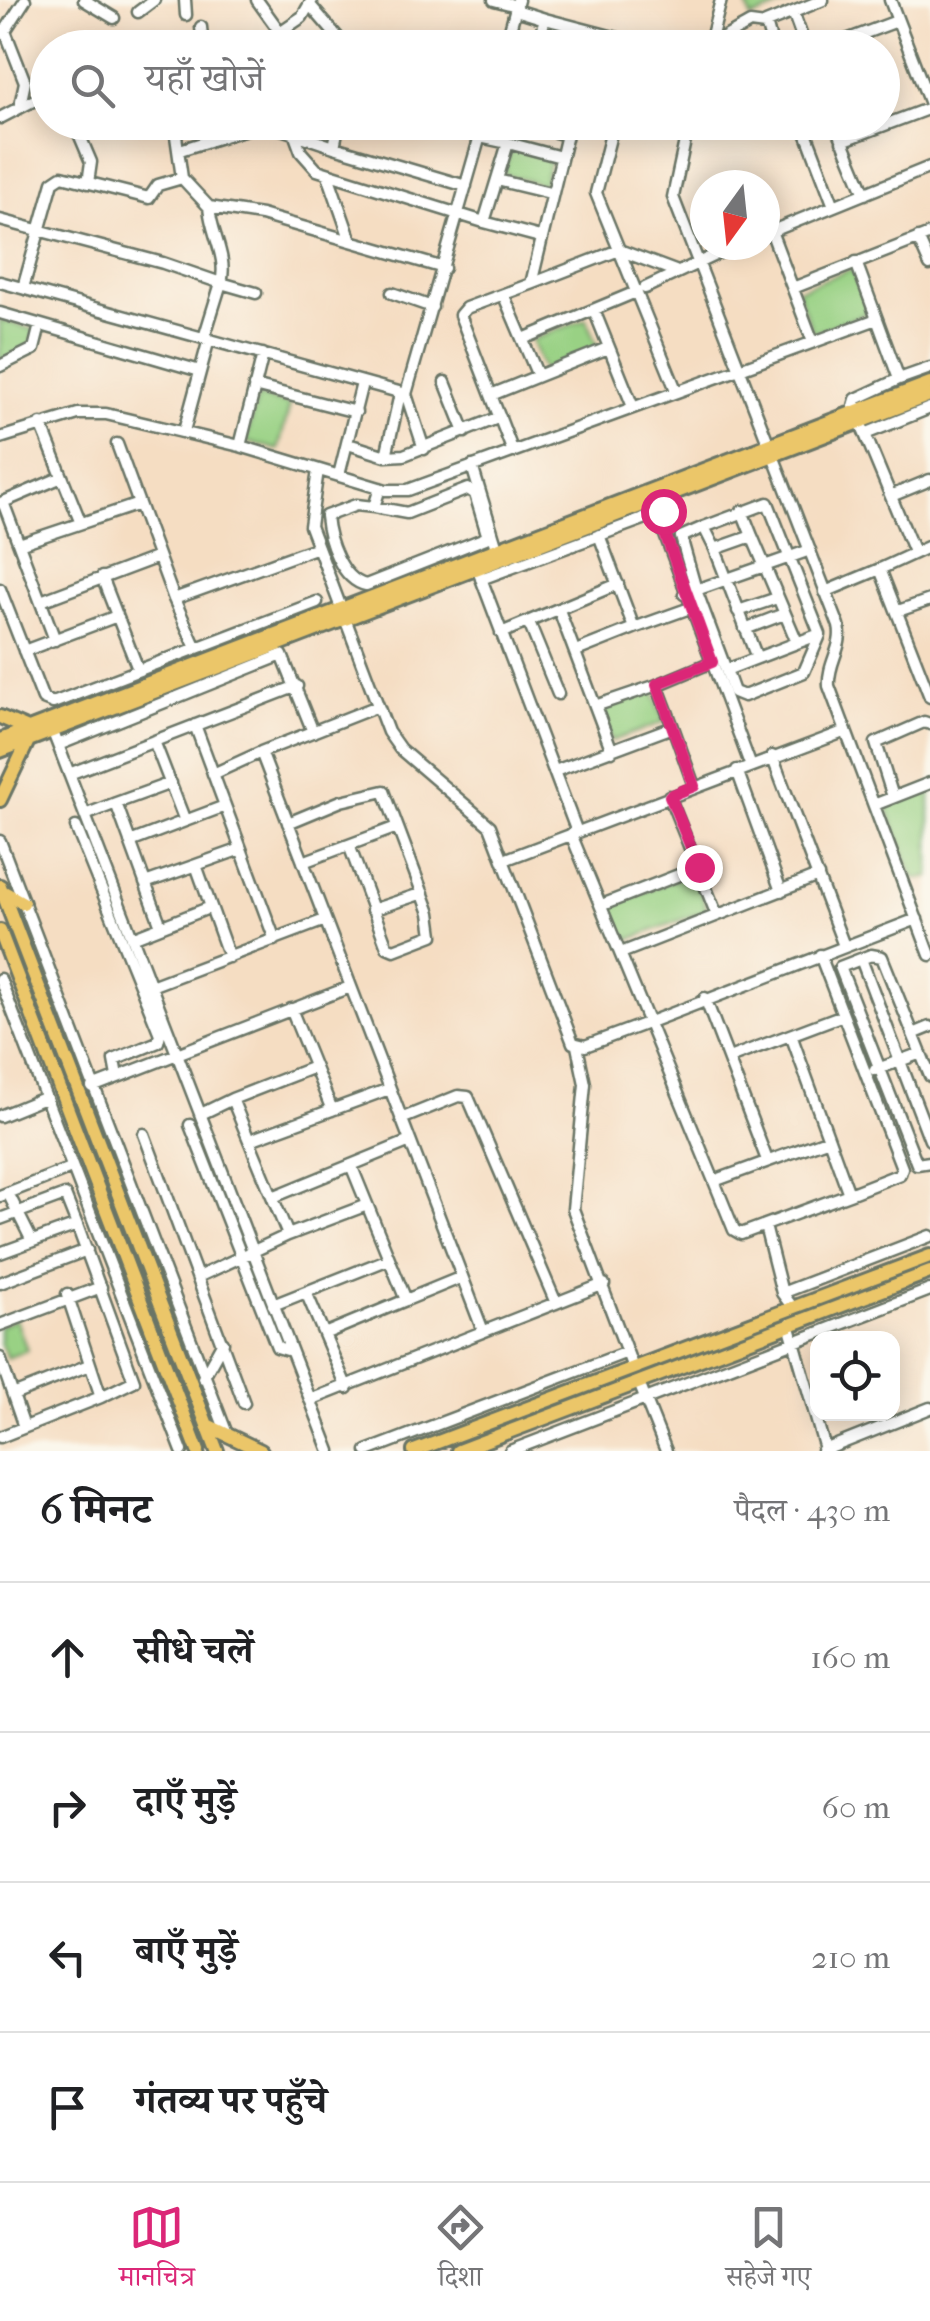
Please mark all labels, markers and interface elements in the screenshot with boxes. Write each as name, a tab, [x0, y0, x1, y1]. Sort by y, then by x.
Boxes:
search box	[30, 30, 900, 140]
text: यहाँ खोजें	[145, 56, 264, 101]
icon: search	[65, 58, 120, 113]
north arrow	[690, 170, 780, 260]
route start	[641, 489, 687, 535]
route end	[677, 845, 723, 891]
map controls	[810, 1331, 900, 1421]
button: locate	[810, 1331, 900, 1421]
text: 6 मिनट	[40, 1485, 151, 1534]
text: पैदल · 430 m	[734, 1492, 890, 1529]
text: सीधे चलें	[135, 1628, 253, 1673]
icon: ahead	[40, 1630, 95, 1685]
text: 160 m	[810, 1639, 890, 1676]
text: दाएँ मुड़ें	[135, 1778, 236, 1823]
icon: right	[40, 1780, 95, 1835]
text: 60 m	[822, 1789, 890, 1826]
text: बाएँ मुड़ें	[135, 1928, 237, 1973]
icon: left	[40, 1930, 95, 1985]
text: 210 m	[811, 1939, 890, 1976]
text: गंतव्य पर पहुँचे	[135, 2078, 327, 2123]
icon: arrive	[40, 2080, 95, 2135]
tab: मानचित्र	[119, 2200, 195, 2304]
tab: दिशा	[433, 2200, 488, 2304]
tab: सहेजे गए	[725, 2200, 811, 2304]

